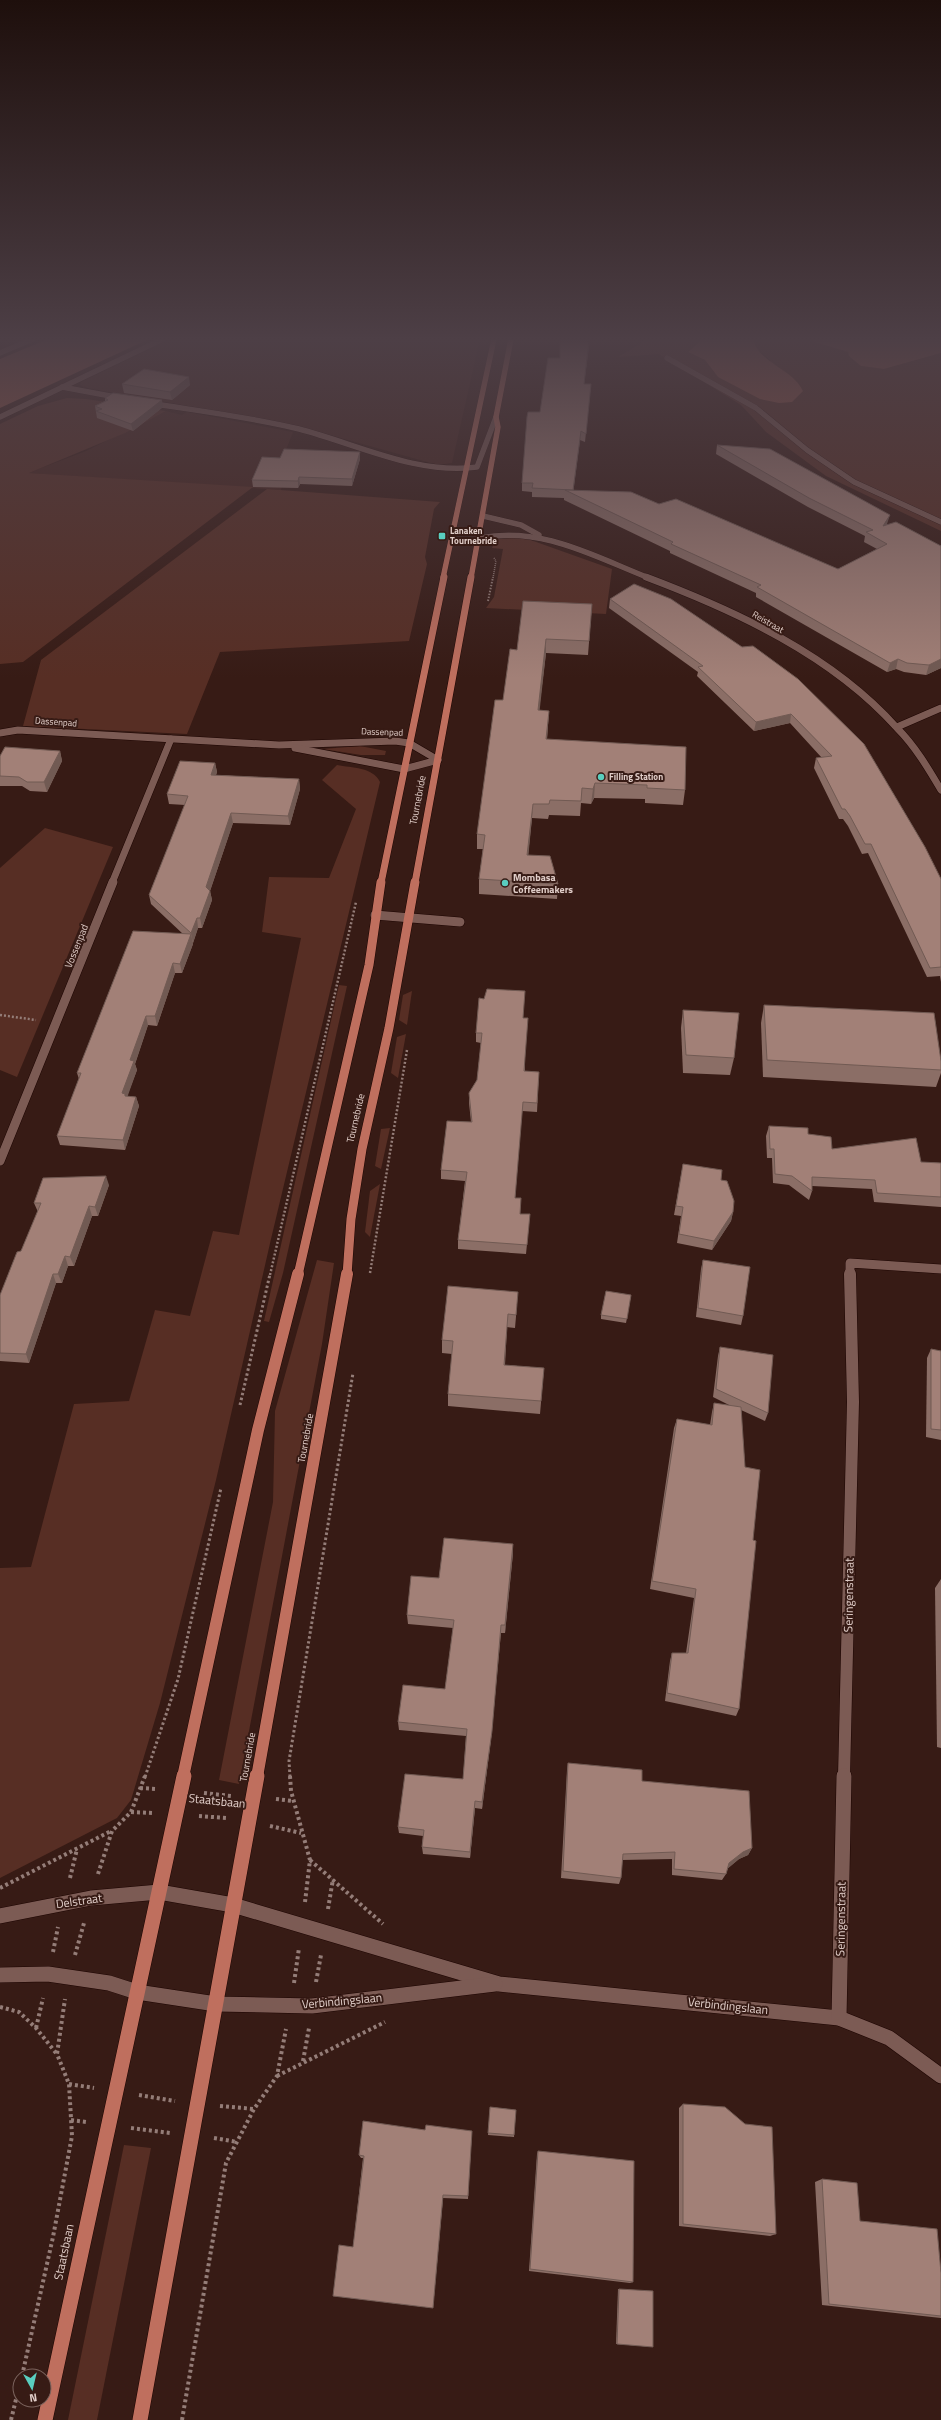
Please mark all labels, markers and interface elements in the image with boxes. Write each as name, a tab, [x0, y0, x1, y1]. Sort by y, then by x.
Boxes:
place label: Lanaken Tournebride	[450, 524, 497, 547]
marker: Lanaken Tournebride	[437, 531, 447, 541]
street label: Reistraat	[750, 607, 787, 636]
street label: Dassenpad	[35, 714, 78, 729]
street label: Dassenpad	[361, 724, 404, 739]
place label: Filling Station	[609, 770, 663, 783]
marker: Filling Station	[596, 772, 606, 782]
street label: Tournebride	[405, 774, 430, 826]
place label: Mombasa Coffeemakers	[513, 870, 573, 897]
marker: Mombasa Coffeemakers	[500, 878, 510, 888]
street label: Vossenpad	[61, 922, 92, 970]
street label: Tournebride	[343, 1092, 368, 1144]
street label: Tournebride	[294, 1412, 317, 1464]
street label: Seringenstraat	[838, 1557, 859, 1632]
street label: Tournebride	[236, 1731, 259, 1783]
street label: Staatsbaan	[188, 1788, 246, 1813]
street label: Seringenstraat	[830, 1881, 851, 1956]
street label: Delstraat	[54, 1888, 104, 1913]
street label: Verbindingslaan	[301, 1988, 383, 2013]
street label: Verbindingslaan	[687, 1992, 769, 2019]
street label: Staatsbaan	[48, 2222, 79, 2282]
north arrow	[12, 2368, 52, 2408]
text: N	[29, 2389, 38, 2406]

